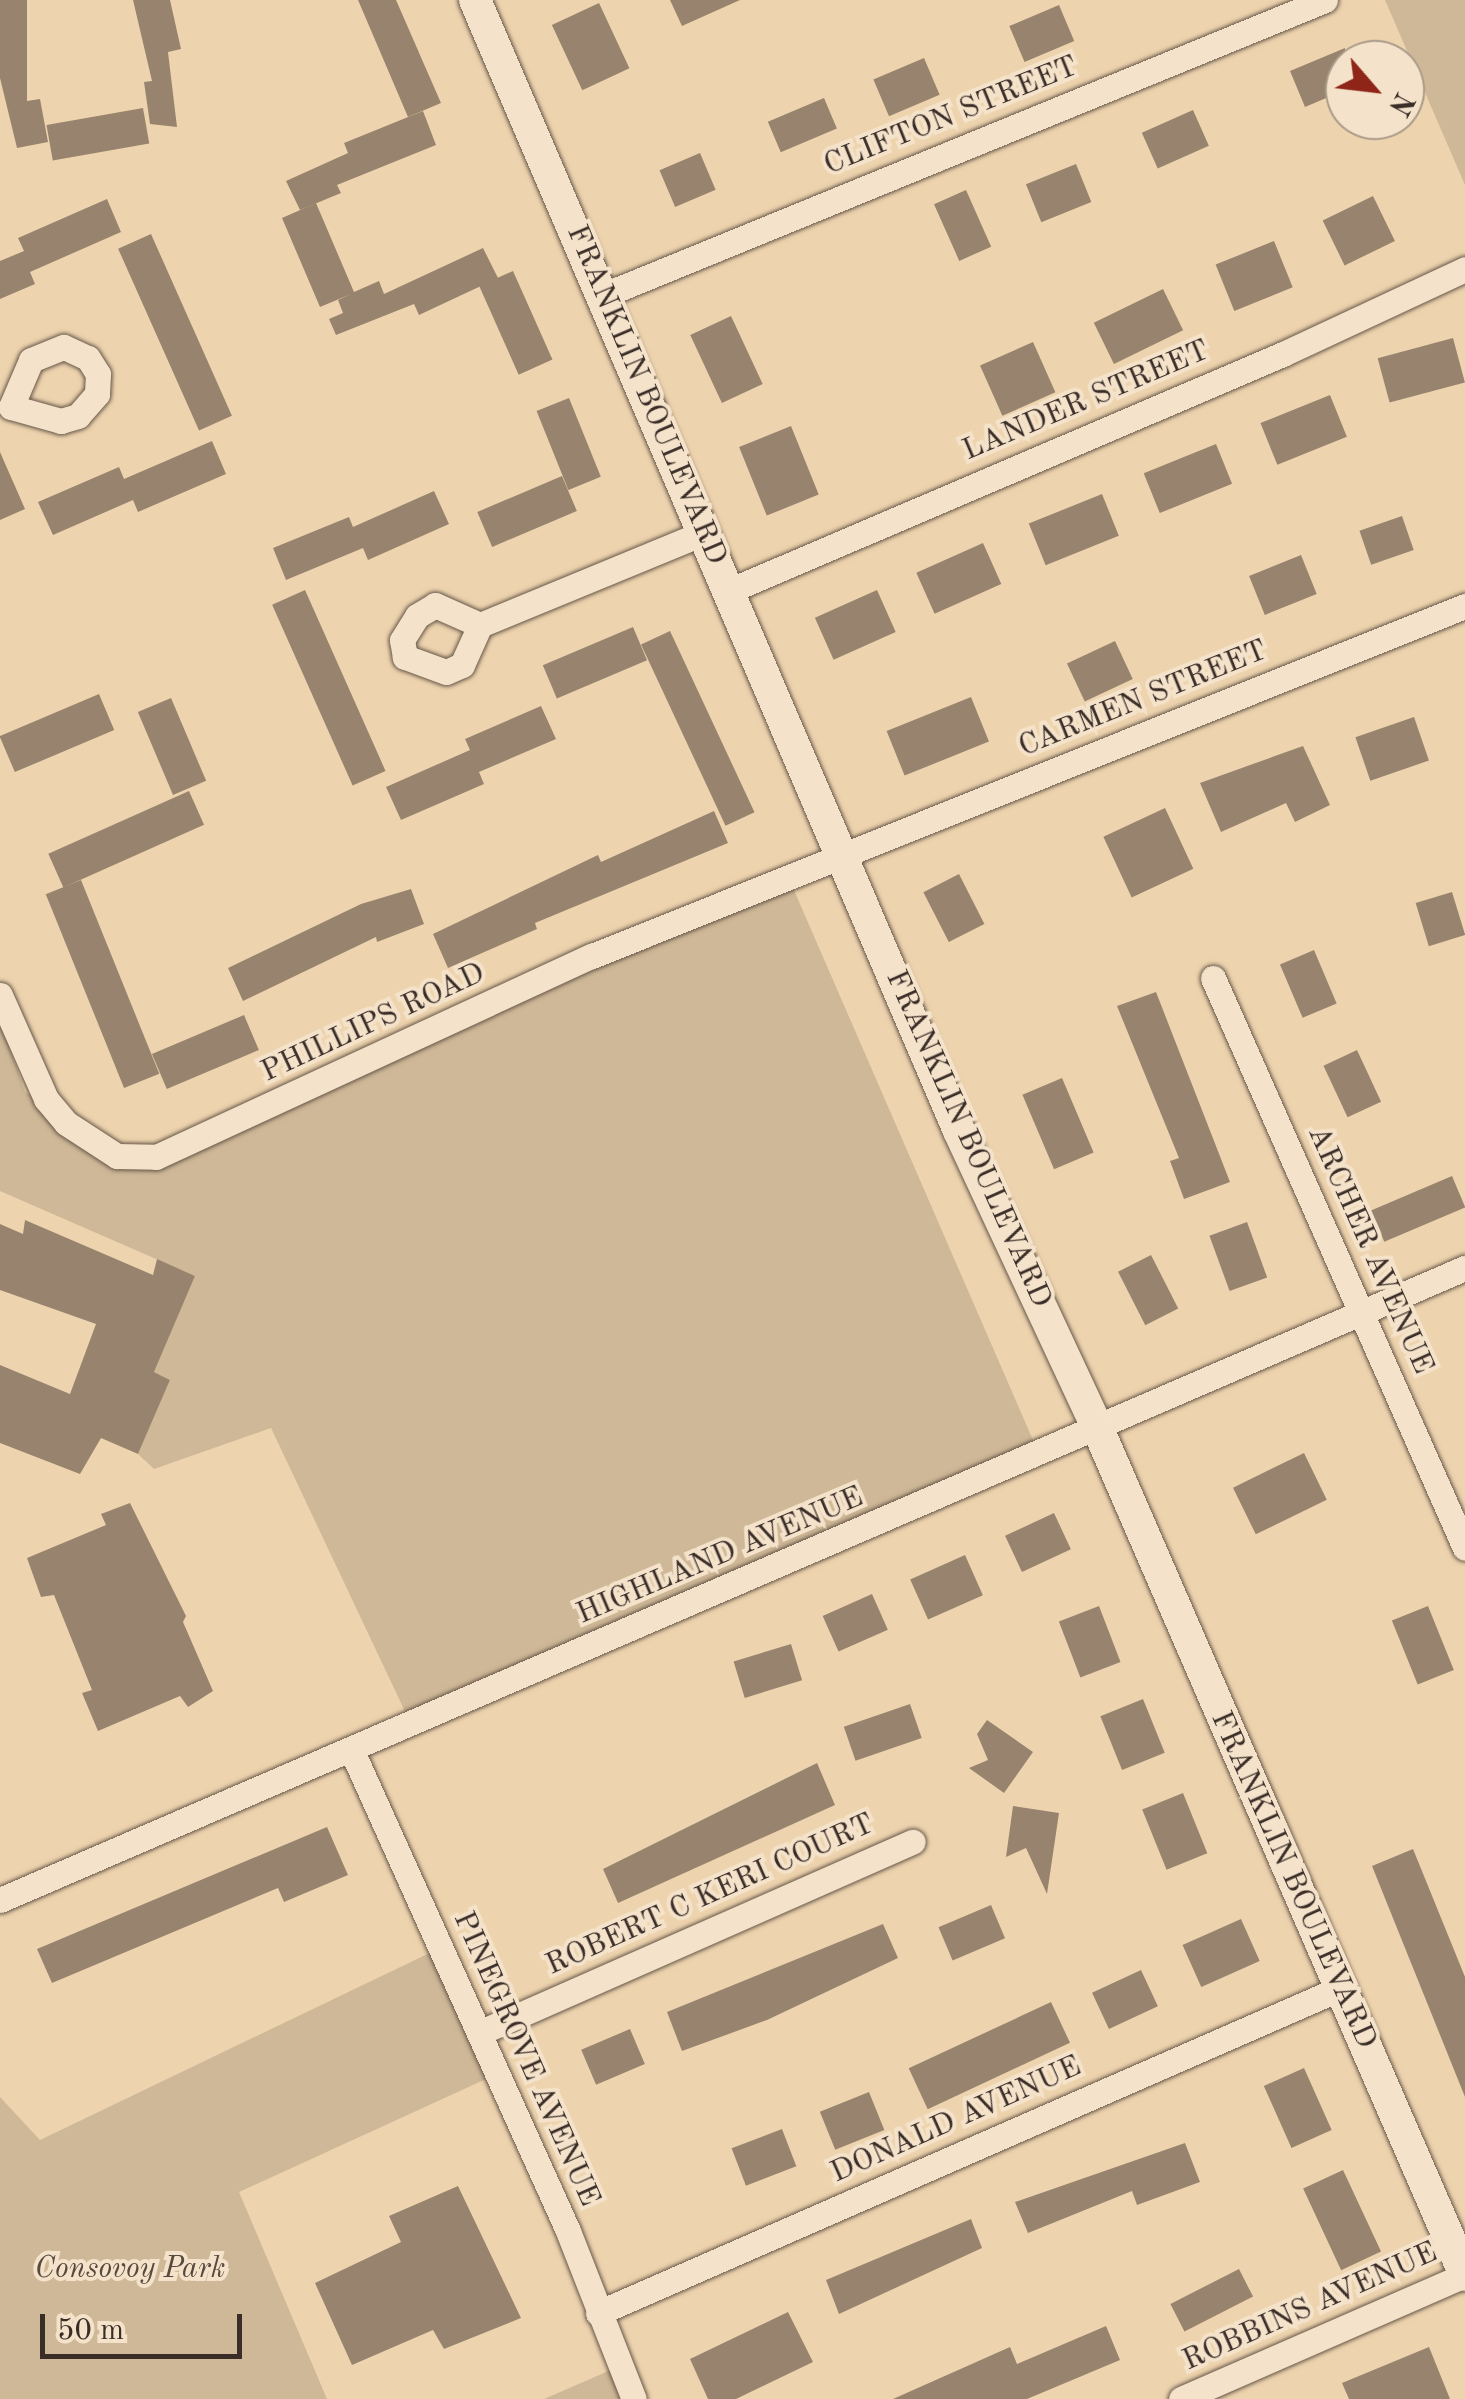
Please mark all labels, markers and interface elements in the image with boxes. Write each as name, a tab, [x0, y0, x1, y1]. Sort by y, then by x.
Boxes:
north arrow	[1325, 40, 1425, 140]
street label: CLIFTON STREET	[819, 49, 1083, 183]
text: N	[1382, 87, 1417, 119]
street label: FRANKLIN BOULEVARD	[558, 220, 734, 570]
street label: LANDER STREET	[957, 333, 1215, 469]
street label: CARMEN STREET	[1014, 633, 1272, 765]
street label: PHILLIPS ROAD	[256, 955, 490, 1091]
street label: FRANKLIN BOULEVARD	[877, 965, 1059, 1313]
street label: ARCHER AVENUE	[1299, 1120, 1441, 1380]
street label: HIGHLAND AVENUE	[571, 1479, 869, 1633]
street label: FRANKLIN BOULEVARD	[1202, 1706, 1384, 2054]
street label: ROBERT C KERI COURT	[540, 1806, 880, 1984]
street label: PINEGROVE AVENUE	[445, 1906, 607, 2212]
street label: DONALD AVENUE	[825, 2049, 1087, 2191]
street label: ROBBINS AVENUE	[1177, 2235, 1443, 2379]
park label: Consovoy Park	[35, 2251, 225, 2287]
scale bar	[45, 2294, 248, 2356]
text: 50 m	[57, 2316, 124, 2346]

